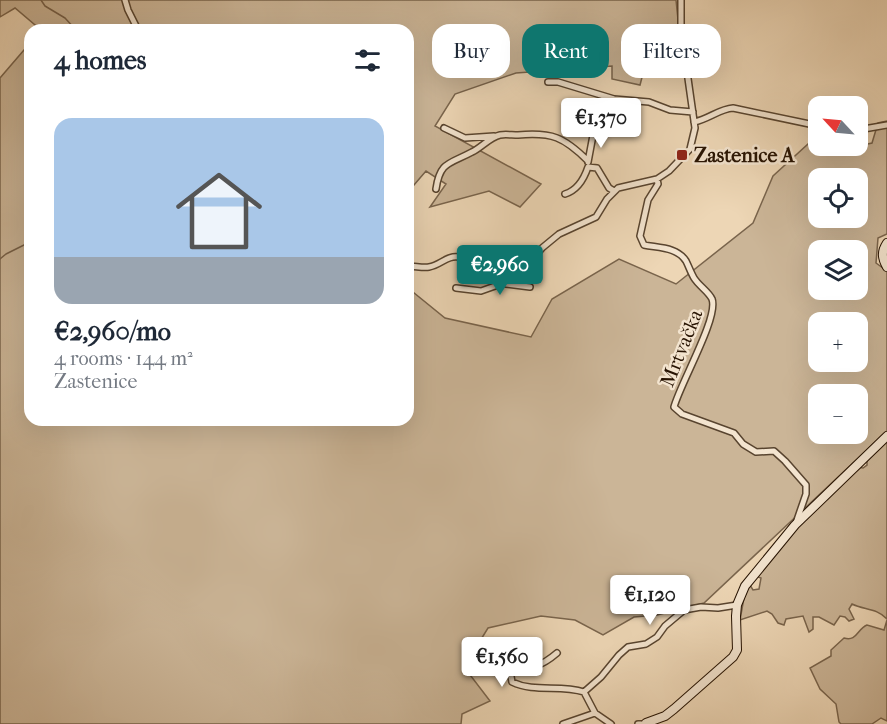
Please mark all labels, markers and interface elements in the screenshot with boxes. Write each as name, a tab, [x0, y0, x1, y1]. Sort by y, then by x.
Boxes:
chip: Buy	[432, 24, 510, 78]
chip: Rent	[522, 24, 609, 78]
chip: Filters	[621, 24, 721, 78]
icon: filters	[351, 44, 384, 77]
text: 4 homes	[54, 45, 146, 76]
north arrow	[808, 96, 868, 156]
map controls	[808, 96, 868, 444]
pin: €1,370	[552, 98, 650, 149]
text: €1,370	[575, 106, 627, 129]
place label: Zastenice A	[694, 144, 796, 167]
marker: Zastenice A	[675, 148, 689, 162]
icon: home	[165, 157, 273, 265]
button: locate	[808, 168, 868, 228]
button: layers	[808, 240, 868, 300]
pin: €2,960	[451, 245, 549, 296]
text: €2,960	[471, 253, 529, 276]
street label: Mrtvačka	[656, 305, 708, 390]
button: +	[808, 312, 868, 372]
text: €2,960/mo	[54, 316, 171, 347]
text: 4 rooms · 144 m²	[54, 347, 193, 370]
text: Zastenice	[54, 370, 137, 393]
button: −	[808, 384, 868, 444]
pin: €1,120	[601, 575, 699, 626]
text: €1,120	[624, 583, 676, 606]
pin: €1,560	[453, 637, 551, 688]
text: €1,560	[476, 645, 528, 668]

